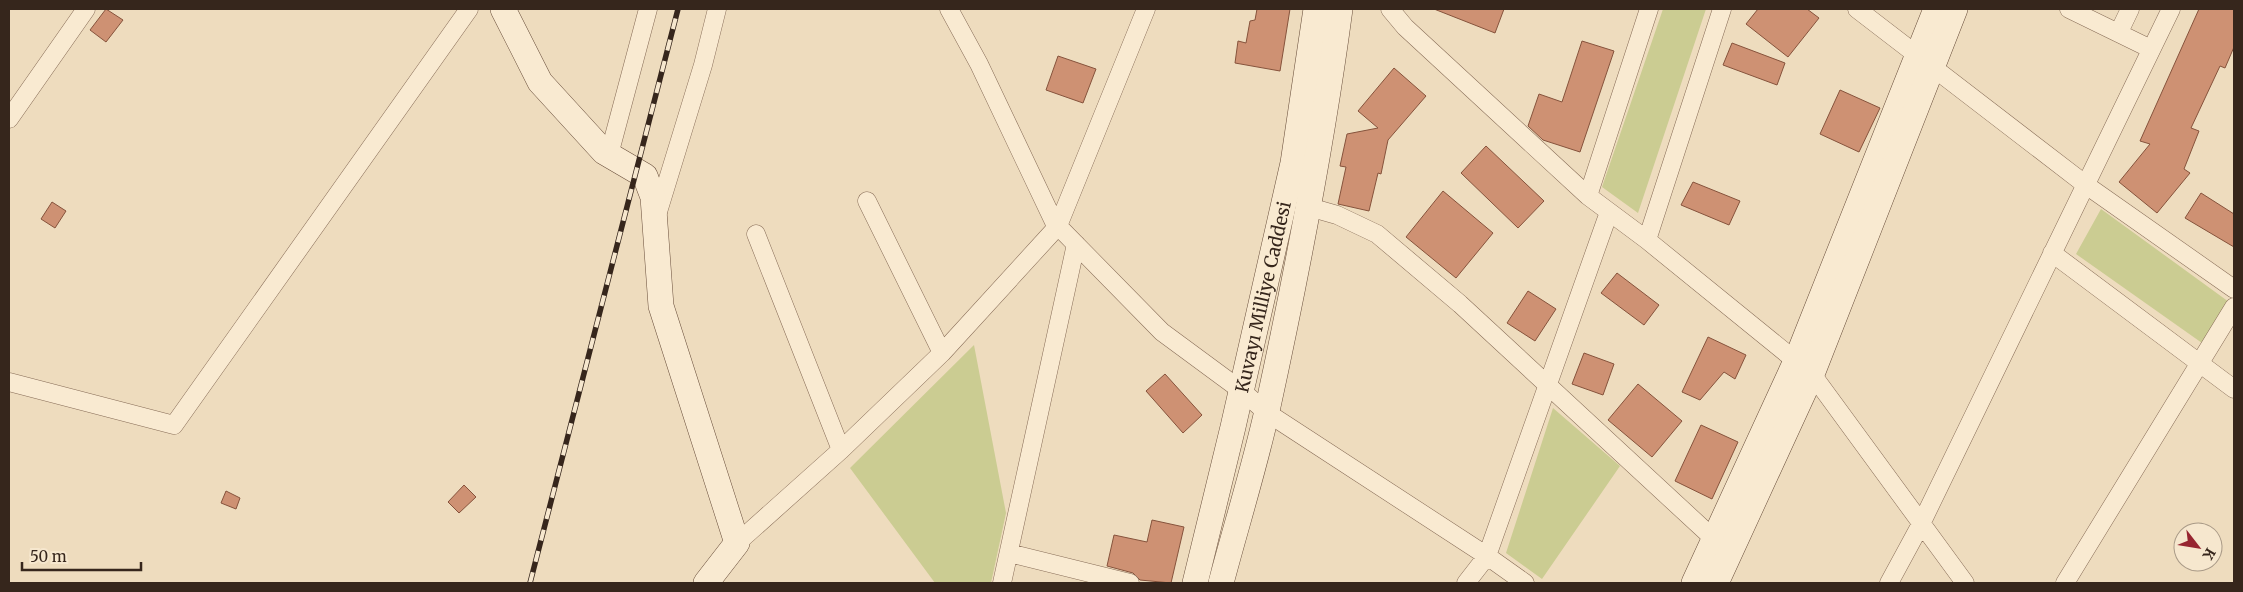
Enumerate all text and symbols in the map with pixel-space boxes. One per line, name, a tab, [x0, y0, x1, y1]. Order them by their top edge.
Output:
street label: Kuvayı Milliye Caddesi	[1230, 199, 1295, 395]
north arrow	[2173, 522, 2223, 572]
scale bar	[22, 540, 141, 572]
text: K	[2198, 545, 2220, 563]
text: 50 m	[30, 547, 67, 566]

